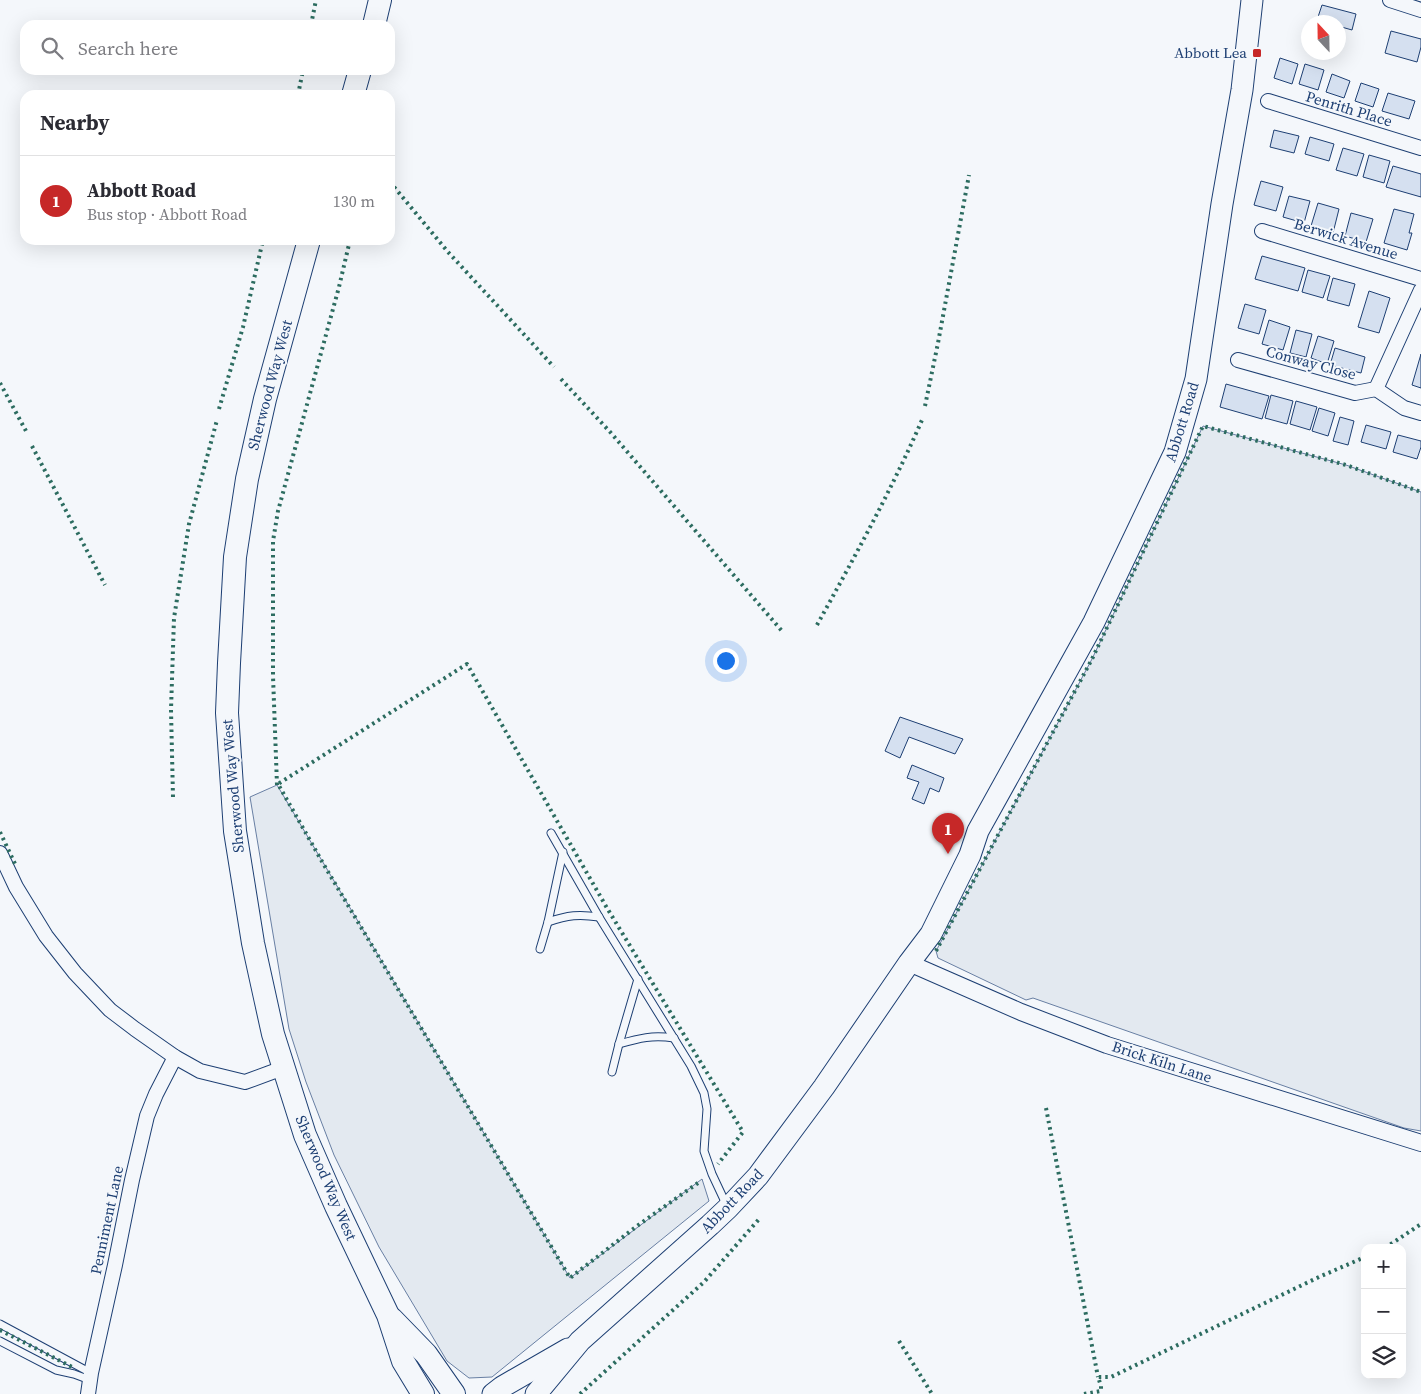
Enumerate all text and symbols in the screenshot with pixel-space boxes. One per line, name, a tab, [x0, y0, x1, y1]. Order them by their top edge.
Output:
north arrow	[1301, 15, 1346, 60]
search box	[20, 20, 395, 75]
icon: search	[38, 34, 66, 62]
text: Search here	[78, 35, 178, 61]
place label: Abbott Lea	[1174, 42, 1247, 63]
marker: Abbott Lea	[1251, 47, 1263, 59]
street label: Penrith Place	[1303, 85, 1395, 132]
text: Nearby	[40, 108, 110, 137]
text: Abbott Road	[87, 177, 196, 203]
text: 1	[52, 190, 60, 212]
text: 130 m	[333, 190, 375, 212]
text: Bus stop · Abbott Road	[87, 203, 247, 225]
street label: Berwick Avenue	[1292, 213, 1401, 264]
street label: Sherwood Way West	[242, 317, 297, 452]
street label: Conway Close	[1264, 340, 1359, 385]
street label: Abbott Road	[1159, 379, 1204, 464]
your location	[713, 648, 739, 674]
street label: Sherwood Way West	[216, 718, 249, 854]
pin: 1	[932, 813, 964, 854]
street label: Brick Kiln Lane	[1110, 1035, 1215, 1088]
street label: Sherwood Way West	[291, 1112, 362, 1244]
street label: Penniment Lane	[85, 1163, 128, 1276]
street label: Abbott Road	[695, 1163, 768, 1238]
map controls	[1361, 1244, 1406, 1379]
button: +	[1361, 1244, 1406, 1289]
button: −	[1361, 1289, 1406, 1334]
button: layers	[1361, 1334, 1406, 1379]

